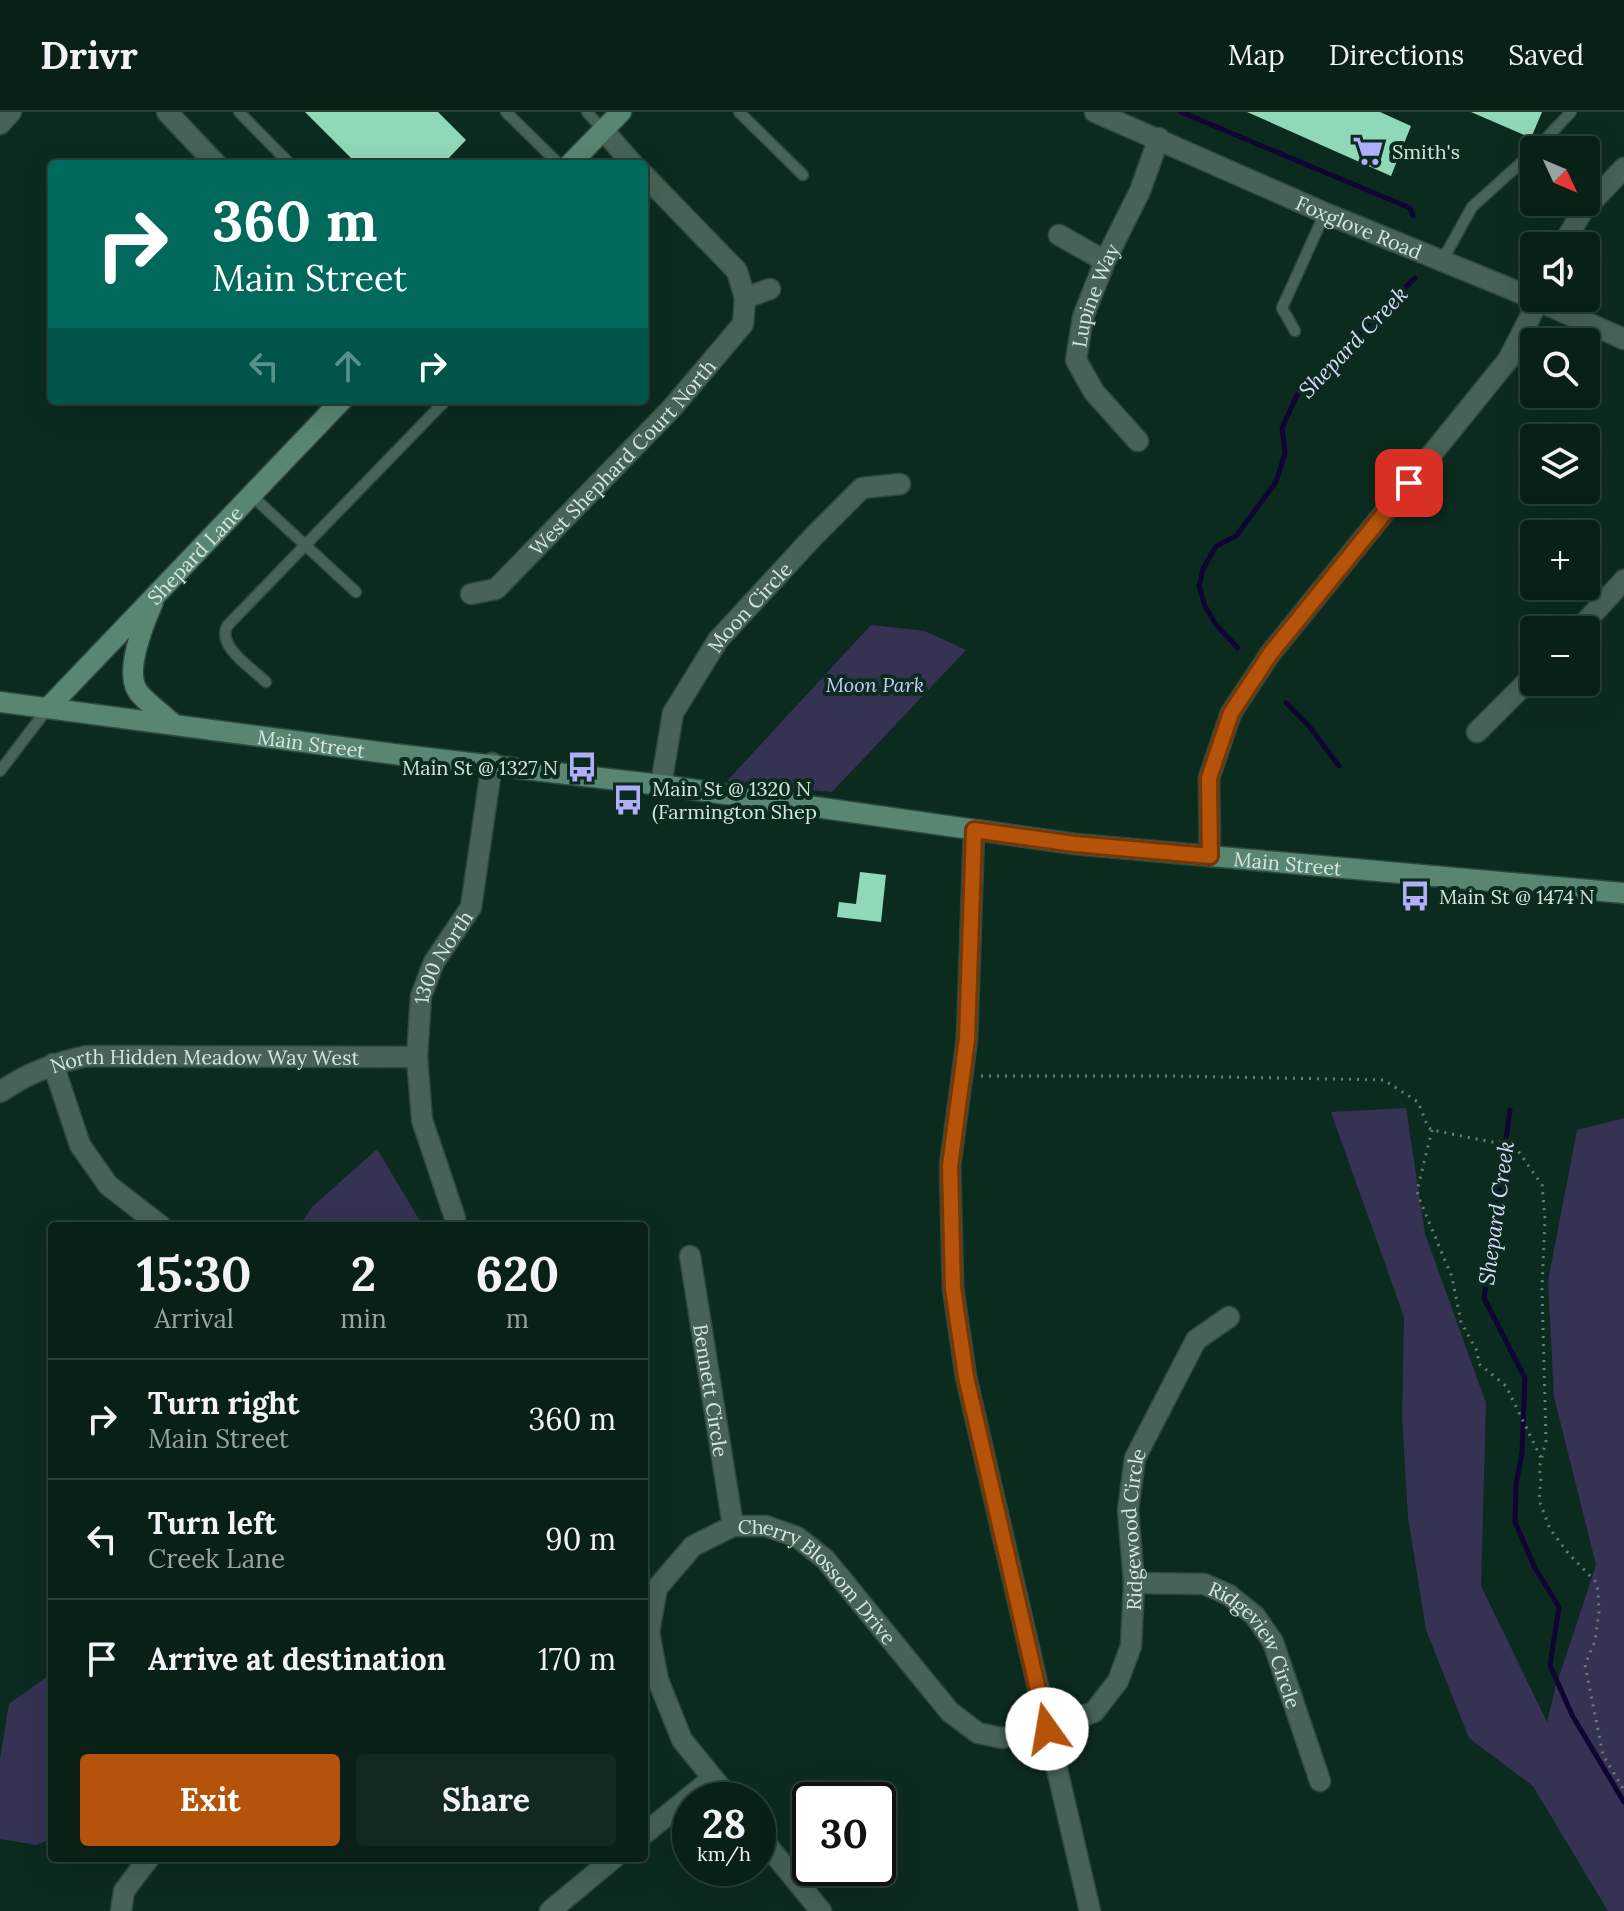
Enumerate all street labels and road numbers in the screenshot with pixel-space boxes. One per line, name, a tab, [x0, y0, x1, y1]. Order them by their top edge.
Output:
street label: Foxglove Road	[1292, 189, 1426, 264]
street label: Lupine Way	[1066, 239, 1125, 349]
street label: West Shephard Court North	[523, 354, 721, 561]
street label: Shepard Lane	[141, 500, 248, 609]
street label: Moon Circle	[701, 556, 797, 657]
street label: Main Street	[256, 724, 367, 763]
street label: Main Street	[1233, 846, 1343, 880]
street label: 1300 North	[408, 905, 478, 1004]
street label: North Hidden Meadow Way West	[47, 1043, 360, 1078]
street label: Bennett Circle	[688, 1322, 734, 1459]
street label: Ridgewood Circle	[1115, 1443, 1151, 1611]
street label: Cherry Blossom Drive	[738, 1513, 902, 1649]
street label: Ridgeview Circle	[1205, 1575, 1307, 1712]

